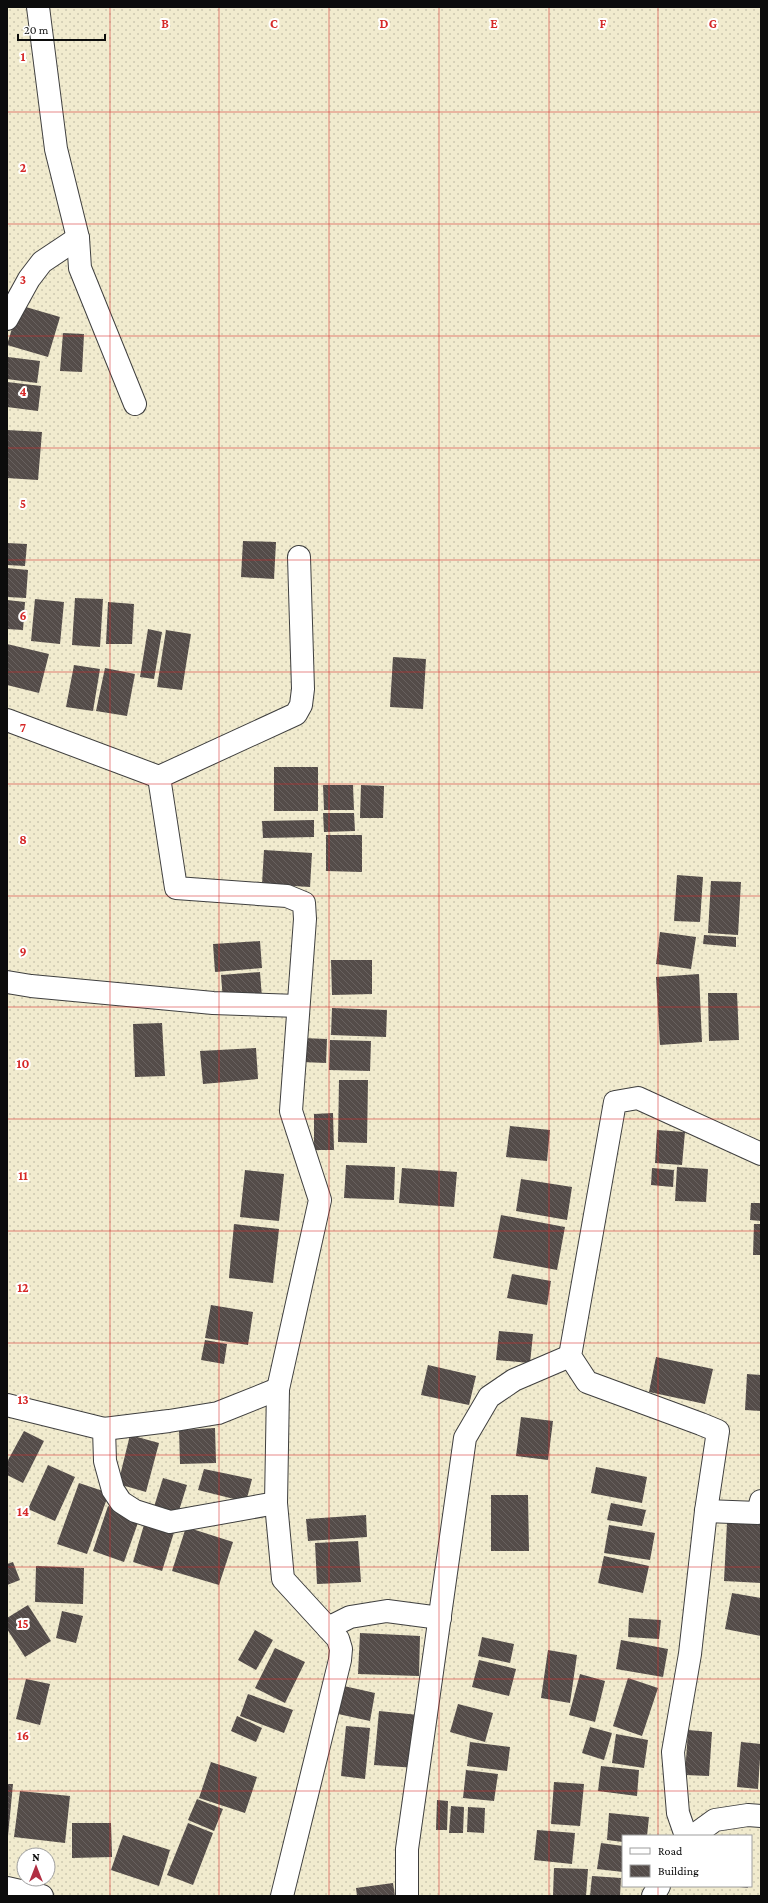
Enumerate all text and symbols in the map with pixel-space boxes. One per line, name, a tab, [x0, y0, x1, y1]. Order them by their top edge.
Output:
scale bar	[18, 16, 105, 42]
text: B	[161, 16, 169, 31]
text: C	[270, 16, 278, 31]
text: D	[380, 16, 389, 31]
text: E	[490, 16, 498, 31]
text: F	[600, 16, 607, 31]
text: G	[709, 16, 717, 31]
text: 20 m	[24, 23, 49, 37]
text: 1	[21, 49, 26, 64]
text: 2	[20, 160, 27, 175]
text: 3	[20, 272, 26, 287]
text: 4	[19, 384, 27, 399]
text: 5	[20, 496, 26, 511]
text: 6	[19, 608, 27, 623]
text: 7	[20, 720, 26, 735]
text: 8	[19, 832, 27, 847]
text: 9	[19, 944, 27, 959]
text: 10	[17, 1056, 29, 1071]
text: 11	[18, 1168, 28, 1183]
text: 12	[17, 1280, 29, 1295]
text: 13	[17, 1392, 29, 1407]
text: 14	[17, 1504, 29, 1519]
text: 15	[17, 1616, 29, 1631]
text: 16	[17, 1728, 29, 1743]
legend	[622, 1835, 752, 1887]
text: Road	[658, 1844, 683, 1858]
north arrow	[16, 1847, 56, 1887]
text: N	[32, 1851, 40, 1863]
text: Building	[658, 1864, 699, 1878]

